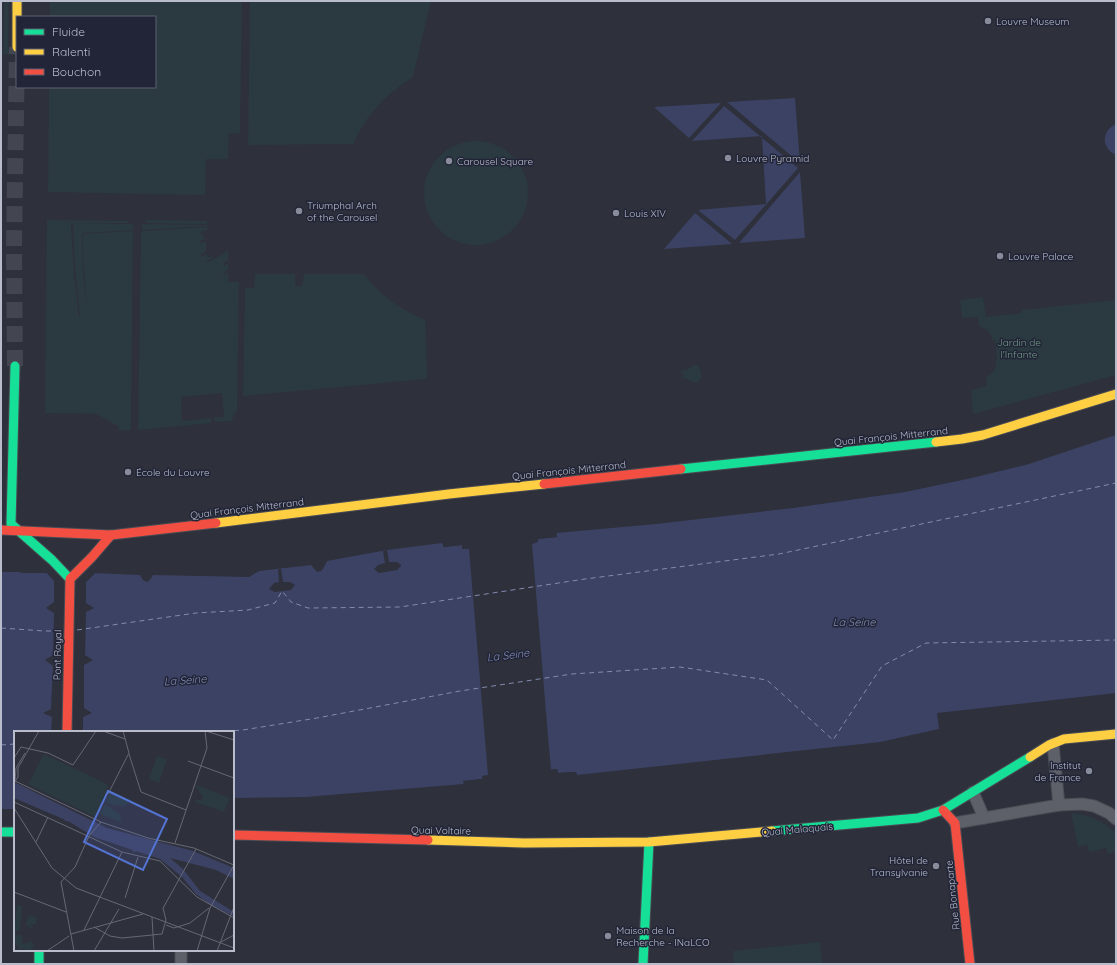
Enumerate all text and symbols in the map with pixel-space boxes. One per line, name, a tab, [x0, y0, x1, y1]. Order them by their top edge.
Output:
place label: Louvre Museum	[996, 15, 1069, 28]
legend	[16, 16, 156, 88]
marker: Louvre Museum	[983, 16, 993, 26]
text: Fluide	[52, 24, 85, 39]
text: Ralenti	[52, 44, 90, 59]
text: Bouchon	[52, 64, 101, 79]
place label: Louvre Pyramid	[736, 152, 809, 165]
marker: Louvre Pyramid	[723, 153, 733, 163]
place label: Carousel Square	[457, 155, 533, 168]
marker: Carousel Square	[444, 156, 454, 166]
place label: Triumphal Arch of the Carousel	[307, 199, 377, 224]
marker: Triumphal Arch of the Carousel	[294, 206, 304, 216]
place label: Louis XIV	[624, 207, 666, 220]
marker: Louis XIV	[611, 208, 621, 218]
place label: Louvre Palace	[1008, 250, 1074, 263]
marker: Louvre Palace	[995, 251, 1005, 261]
park label: Jardin de l'Infante	[997, 336, 1041, 361]
street label: Quai François Mitterrand	[833, 424, 949, 449]
street label: Quai François Mitterrand	[511, 458, 627, 483]
place label: École du Louvre	[136, 466, 210, 479]
marker: École du Louvre	[123, 467, 133, 477]
street label: Quai François Mitterrand	[189, 495, 305, 522]
water label: La Seine	[833, 615, 876, 629]
street label: Pont Royal	[51, 630, 64, 680]
water label: La Seine	[486, 645, 531, 665]
water label: La Seine	[163, 671, 208, 688]
inset map	[14, 731, 234, 951]
place label: Institut de France	[1035, 759, 1082, 784]
marker: Institut de France	[1084, 766, 1094, 776]
street label: Quai Malaquais	[761, 820, 834, 839]
street label: Quai Voltaire	[411, 823, 471, 838]
place label: Hôtel de Transylvanie	[870, 854, 928, 879]
street label: Rue Bonaparte	[942, 859, 963, 930]
marker: Hôtel de Transylvanie	[931, 861, 941, 871]
place label: Maison de la Recherche - INaLCO	[616, 924, 710, 949]
marker: Maison de la Recherche - INaLCO	[603, 931, 613, 941]

